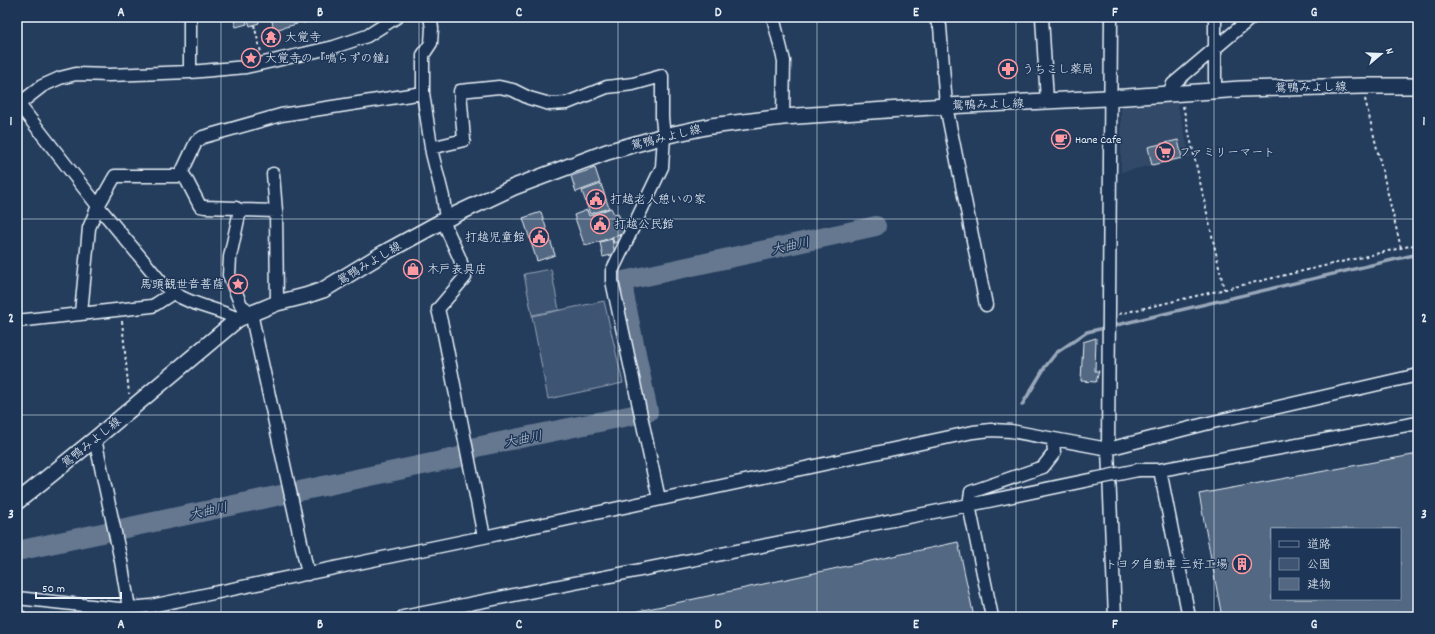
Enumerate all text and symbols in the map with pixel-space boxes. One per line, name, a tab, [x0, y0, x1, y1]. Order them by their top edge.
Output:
text: A	[117, 4, 125, 23]
text: B	[317, 4, 323, 23]
text: C	[516, 4, 523, 23]
text: D	[715, 4, 722, 23]
text: E	[913, 4, 920, 23]
text: F	[1112, 4, 1118, 23]
text: G	[1311, 4, 1318, 23]
temple icon: 大覚寺	[260, 26, 282, 48]
place label: 大覚寺	[285, 30, 321, 47]
north arrow	[1361, 34, 1401, 74]
text: N	[1380, 46, 1397, 57]
place icon: 大覚寺の『鳴らずの鐘』	[240, 47, 262, 69]
place label: 大覚寺の『鳴らずの鐘』	[265, 51, 397, 68]
pharmacy icon: うちこし薬局	[997, 58, 1019, 80]
place label: うちこし薬局	[1022, 62, 1094, 79]
street label: 鴛鴨みよし線	[1275, 79, 1347, 98]
street label: 鴛鴨みよし線	[952, 96, 1024, 115]
text: 1	[10, 113, 13, 132]
text: 1	[1423, 113, 1426, 132]
street label: 鴛鴨みよし線	[629, 121, 703, 155]
cafe icon: Hane Cafe	[1050, 128, 1072, 150]
place label: Hane Cafe	[1075, 132, 1121, 149]
supermarket icon: ファミリーマート	[1154, 141, 1176, 163]
place label: ファミリーマート	[1179, 145, 1275, 162]
public building icon: 打越老人憩いの家	[585, 188, 607, 210]
place label: 打越老人憩いの家	[610, 192, 706, 209]
public building icon: 打越公民館	[589, 213, 611, 235]
place label: 打越公民館	[614, 217, 674, 234]
public building icon: 打越児童館	[528, 226, 550, 248]
place label: 打越児童館	[465, 230, 525, 247]
water label: 大曲川	[769, 234, 812, 261]
street label: 鴛鴨みよし線	[335, 238, 405, 290]
shop icon: 木戸表具店	[402, 258, 424, 280]
place label: 木戸表具店	[427, 262, 487, 279]
place icon: 馬頭観世音菩薩	[227, 273, 249, 295]
place label: 馬頭観世音菩薩	[140, 277, 224, 294]
text: 2	[8, 310, 14, 329]
text: 2	[1421, 310, 1427, 329]
street label: 鴛鴨みよし線	[59, 414, 125, 472]
water label: 大曲川	[503, 427, 544, 454]
water label: 大曲川	[187, 499, 230, 526]
text: 3	[8, 506, 14, 525]
text: 3	[1421, 506, 1427, 525]
legend	[1271, 528, 1401, 600]
text: 道路	[1307, 537, 1331, 554]
building icon: トヨタ自動車 三好工場	[1231, 553, 1253, 575]
place label: トヨタ自動車 三好工場	[1105, 557, 1228, 574]
text: 公園	[1307, 557, 1331, 574]
scale bar	[36, 574, 121, 600]
text: 建物	[1307, 577, 1331, 594]
text: 50 m	[42, 581, 65, 598]
text: A	[117, 616, 125, 634]
text: B	[317, 616, 323, 634]
text: C	[516, 616, 523, 634]
text: D	[715, 616, 722, 634]
text: E	[913, 616, 920, 634]
text: F	[1112, 616, 1118, 634]
text: G	[1311, 616, 1318, 634]

